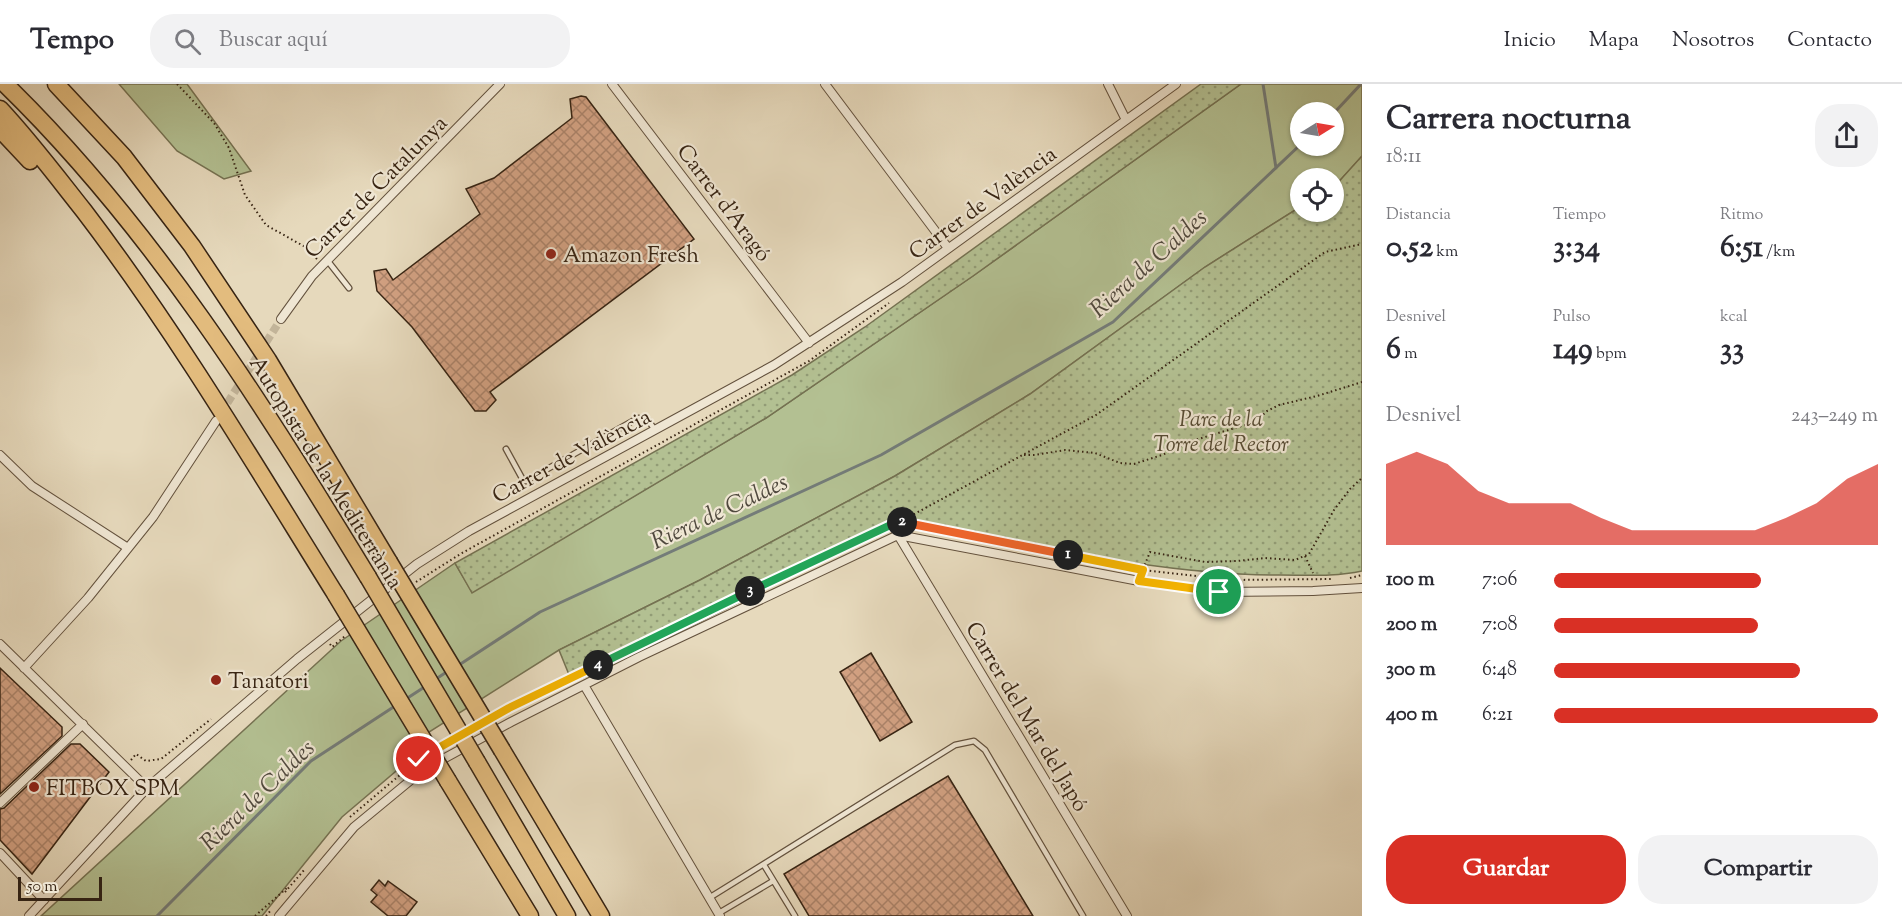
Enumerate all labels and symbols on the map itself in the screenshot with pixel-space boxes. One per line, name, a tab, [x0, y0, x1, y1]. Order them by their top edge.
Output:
north arrow	[1290, 102, 1344, 156]
street label: Carrer de Catalunya	[298, 109, 456, 267]
street label: Carrer d'Aragó	[668, 138, 778, 270]
street label: Carrer de València	[903, 140, 1064, 269]
water label: Riera de Caldes	[1083, 202, 1216, 327]
place label: Amazon Fresh	[563, 241, 699, 273]
marker: Amazon Fresh	[544, 247, 558, 261]
street label: Autopista de la Mediterrània	[240, 351, 409, 596]
street label: Carrer de València	[487, 402, 658, 513]
park label: Parc de la Torre del Rector	[1153, 405, 1289, 462]
water label: Riera de Caldes	[646, 466, 794, 559]
pin: 2	[887, 507, 917, 537]
pin: 1	[1053, 540, 1083, 570]
pin	[1193, 566, 1244, 617]
pin: 3	[735, 576, 765, 606]
street label: Carrer del Mar del Japó	[956, 616, 1095, 819]
pin: 4	[583, 650, 613, 680]
place label: Tanatori	[228, 667, 309, 699]
marker: Tanatori	[209, 673, 223, 687]
water label: Riera de Caldes	[193, 733, 323, 860]
pin	[393, 733, 444, 784]
place label: FITBOX SPM	[46, 774, 179, 806]
marker: FITBOX SPM	[27, 780, 41, 794]
scale bar	[18, 874, 102, 902]

